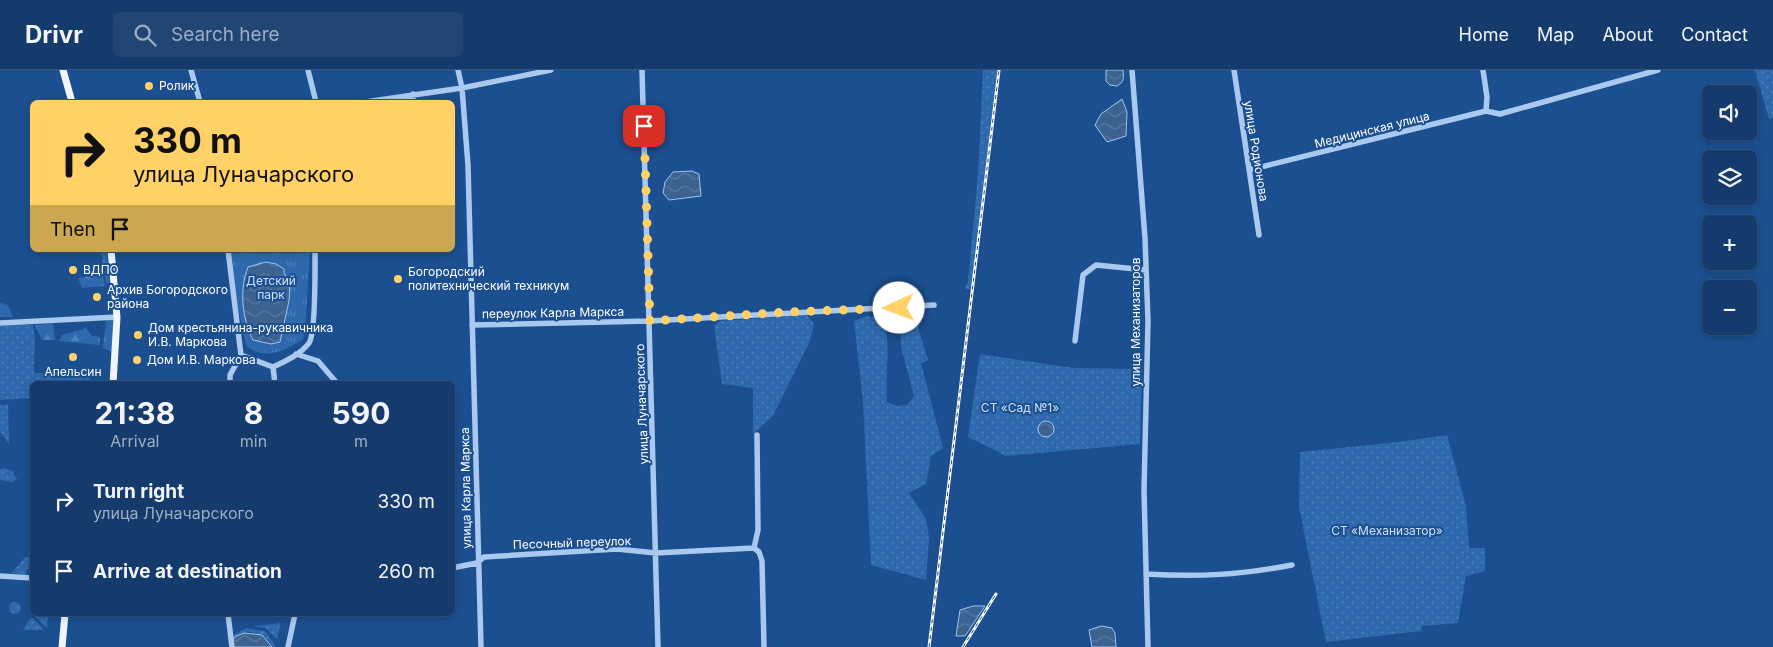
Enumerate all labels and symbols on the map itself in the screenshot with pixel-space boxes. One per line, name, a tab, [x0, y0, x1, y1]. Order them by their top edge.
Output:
place label: Ролик	[159, 78, 195, 93]
marker: Ролик	[143, 80, 155, 92]
street label: улица Родионова	[1241, 99, 1272, 202]
pin	[623, 105, 665, 147]
street label: Медицинская улица	[1313, 108, 1431, 151]
street label: улица Механизаторов	[1128, 257, 1143, 387]
place label: ВДПО	[83, 262, 119, 277]
marker: ВДПО	[67, 264, 79, 276]
place label: Богородский политехнический техникум	[408, 264, 569, 293]
park label: Детский парк	[246, 273, 296, 302]
marker: Богородский политехнический техникум	[392, 273, 404, 285]
position arrow	[872, 281, 924, 333]
place label: Архив Богородского района	[107, 282, 228, 311]
marker: Архив Богородского района	[91, 291, 103, 303]
street label: переулок Карла Маркса	[482, 304, 624, 321]
place label: Дом крестьянина-рукавичника И.В. Маркова	[148, 320, 333, 349]
marker: Дом крестьянина-рукавичника И.В. Маркова	[132, 329, 144, 341]
street label: улица Луначарского	[632, 343, 651, 465]
marker: Апельсин	[67, 351, 79, 363]
place label: Дом И.В. Маркова	[147, 352, 256, 367]
marker: Дом И.В. Маркова	[131, 354, 143, 366]
place label: Апельсин	[45, 364, 101, 379]
park label: СТ «Сад №1»	[981, 400, 1059, 415]
street label: улица Карла Маркса	[457, 427, 474, 549]
park label: СТ «Механизатор»	[1331, 523, 1443, 538]
street label: Песочный переулок	[513, 533, 632, 552]

